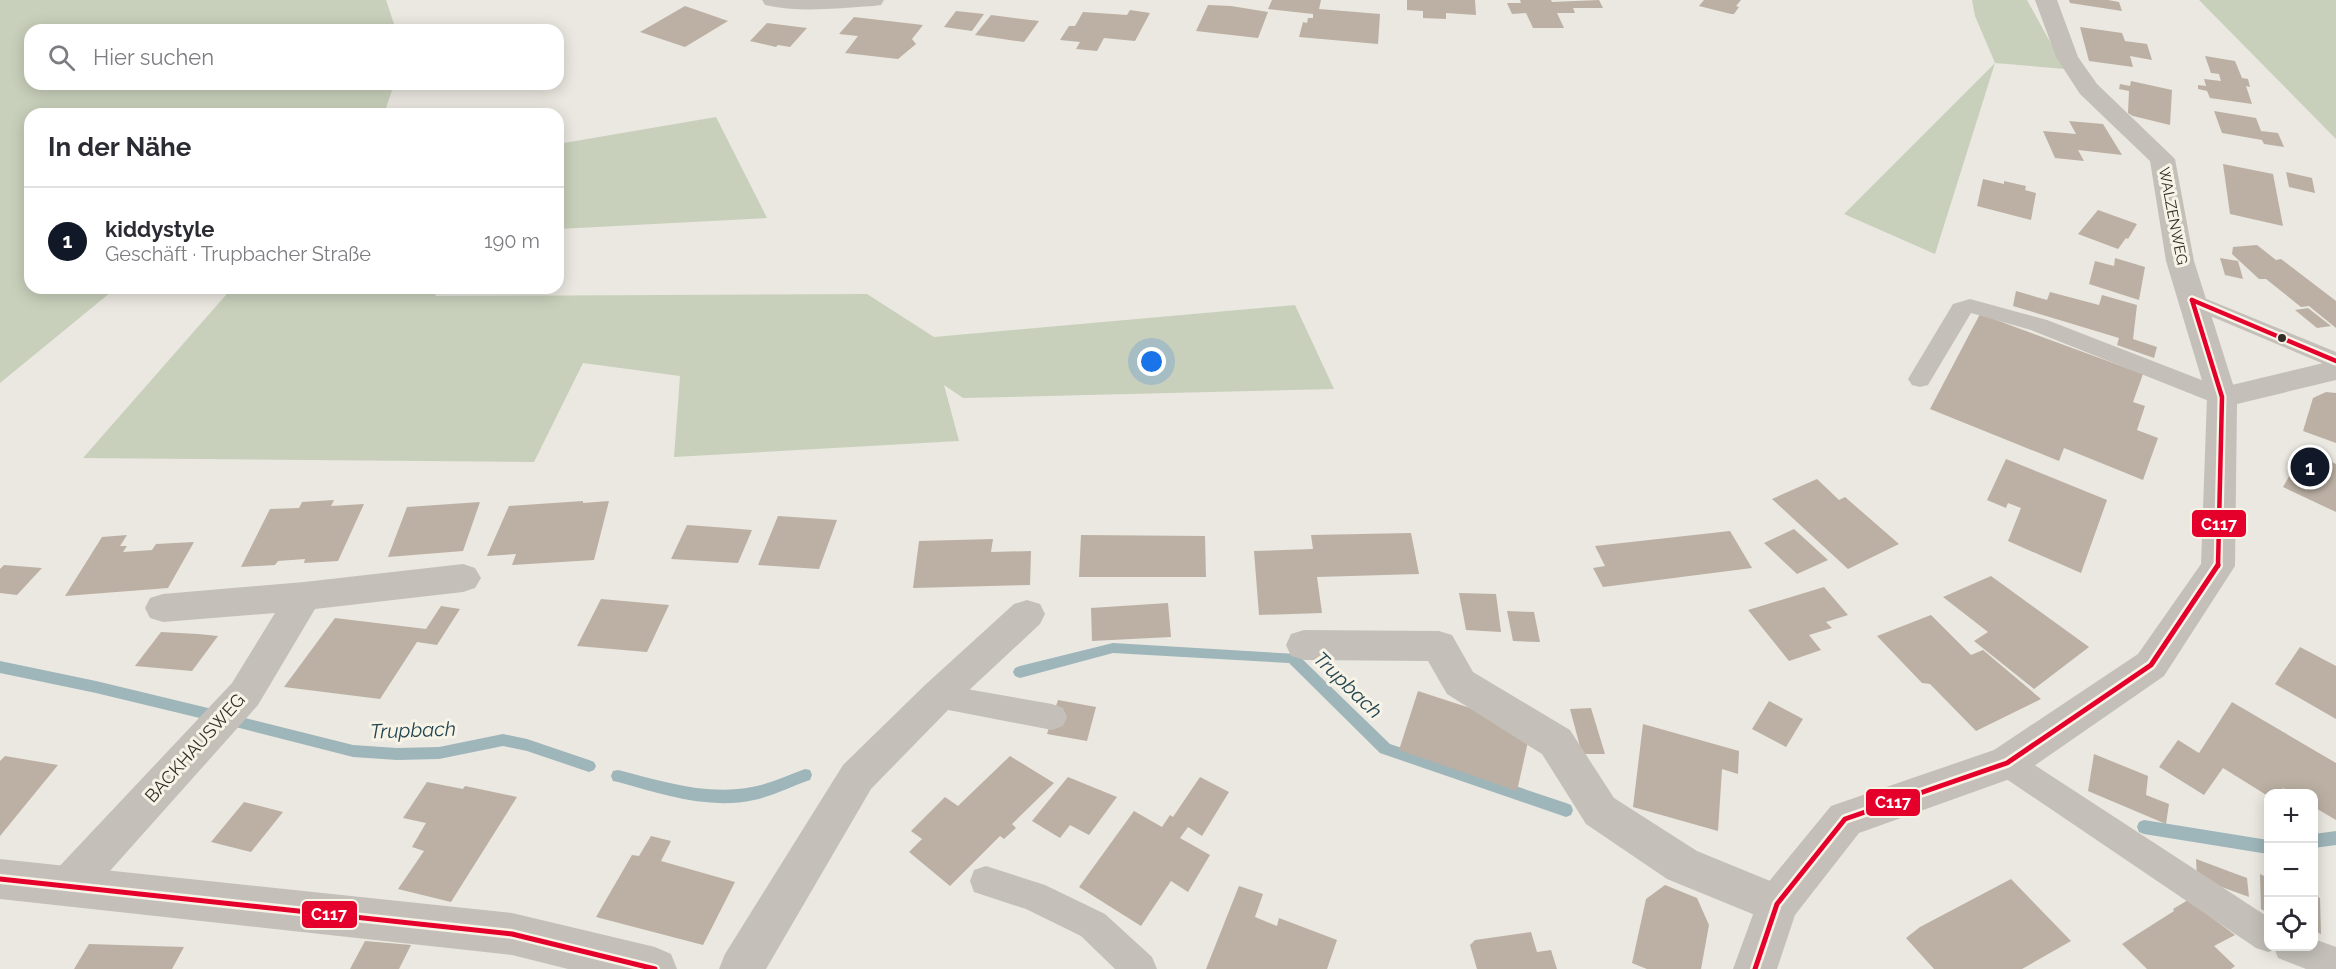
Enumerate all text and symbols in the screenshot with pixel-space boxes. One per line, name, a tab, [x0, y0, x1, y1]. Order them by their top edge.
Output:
search box	[24, 24, 564, 90]
icon: search	[45, 41, 78, 74]
text: Hier suchen	[93, 44, 214, 70]
text: In der Nähe	[48, 132, 191, 162]
street label: WALZENWEG	[2155, 166, 2191, 266]
text: kiddystyle	[105, 216, 215, 242]
text: 1	[63, 229, 72, 253]
text: 190 m	[484, 229, 540, 253]
text: Geschäft · Trupbacher Straße	[105, 242, 371, 266]
unlabelled marker	[2276, 332, 2288, 344]
your location	[1137, 347, 1166, 376]
pin: 1	[2290, 444, 2330, 490]
line badge: C117	[2191, 509, 2247, 538]
text: C117	[2201, 515, 2237, 534]
water label: Trupbach	[1309, 647, 1387, 723]
street label: BACKHAUSWEG	[140, 689, 249, 806]
water label: Trupbach	[370, 717, 456, 743]
line badge: C117	[1865, 788, 1921, 817]
map controls	[2264, 789, 2318, 951]
button: +	[2264, 789, 2318, 843]
text: C117	[1875, 793, 1911, 812]
button: −	[2264, 843, 2318, 897]
button: locate	[2264, 897, 2318, 951]
line badge: C117	[301, 900, 358, 929]
text: C117	[311, 905, 347, 924]

